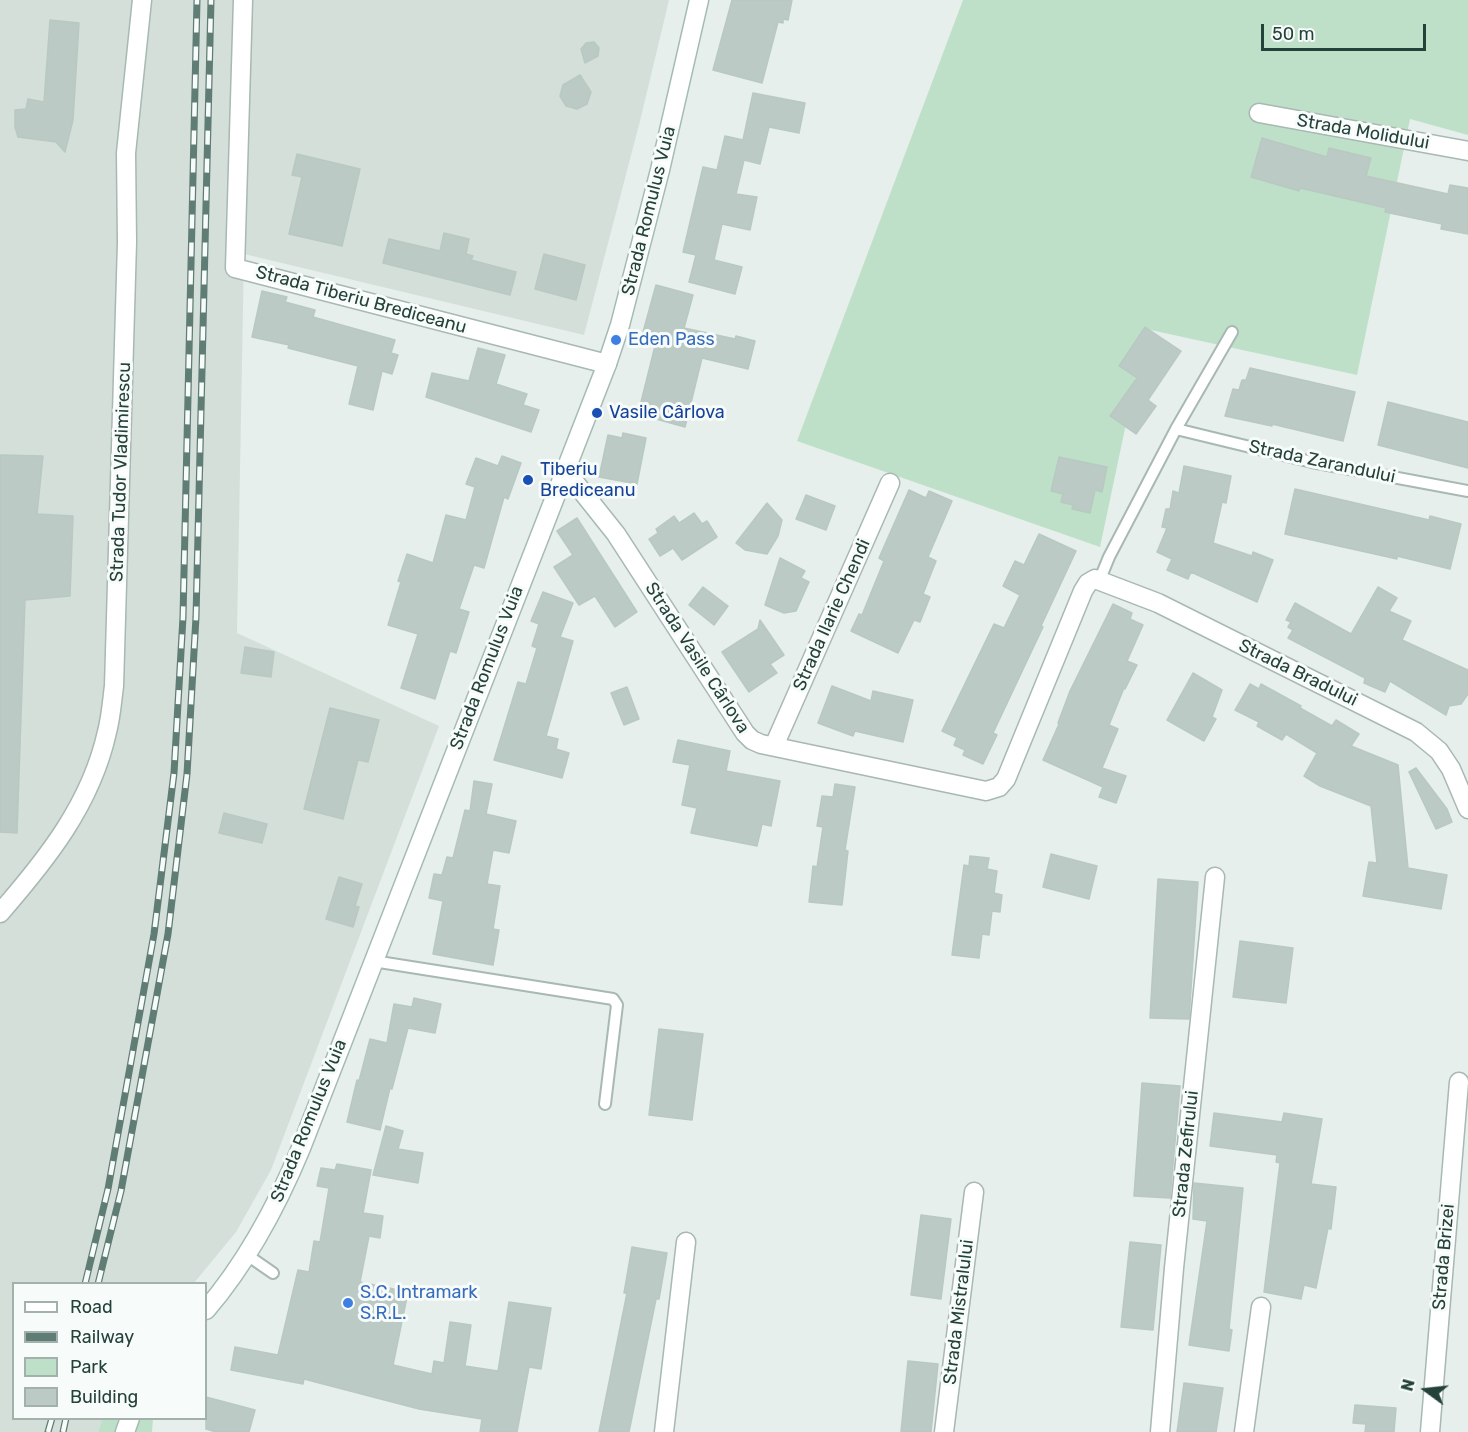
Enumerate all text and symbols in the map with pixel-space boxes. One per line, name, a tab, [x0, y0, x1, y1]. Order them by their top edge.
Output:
scale bar	[1264, 12, 1429, 50]
text: 50 m	[1272, 23, 1315, 45]
street label: Strada Molidului	[1295, 110, 1431, 154]
street label: Strada Romulus Vuia	[617, 124, 681, 298]
street label: Strada Tiberiu Brediceanu	[253, 261, 469, 339]
place label: Eden Pass	[628, 329, 715, 351]
marker: Eden Pass	[609, 333, 623, 347]
street label: Strada Tudor Vladimirescu	[106, 362, 136, 582]
place label: Vasile Cârlova	[609, 402, 725, 424]
marker: Vasile Cârlova	[590, 406, 604, 420]
street label: Strada Zarandului	[1247, 436, 1397, 488]
place label: Tiberiu Brediceanu	[540, 459, 636, 502]
marker: Tiberiu Brediceanu	[521, 473, 535, 487]
street label: Strada Ilarie Chendi	[789, 536, 875, 694]
street label: Strada Vasile Cârlova	[640, 578, 754, 738]
street label: Strada Romulus Vuia	[446, 583, 528, 753]
street label: Strada Bradului	[1235, 635, 1361, 711]
street label: Strada Romulus Vuia	[266, 1036, 352, 1206]
street label: Strada Zefirului	[1169, 1089, 1203, 1219]
street label: Strada Brizei	[1429, 1203, 1459, 1311]
street label: Strada Mistralului	[939, 1238, 979, 1386]
legend	[12, 1282, 207, 1420]
place label: S.C. Intramark S.R.L.	[360, 1282, 478, 1324]
text: Road	[70, 1296, 113, 1318]
marker: S.C. Intramark S.R.L.	[341, 1296, 355, 1310]
text: Railway	[70, 1326, 134, 1348]
text: Park	[70, 1356, 107, 1378]
north arrow	[1396, 1360, 1456, 1420]
text: N	[1397, 1377, 1419, 1393]
text: Building	[70, 1386, 138, 1408]

